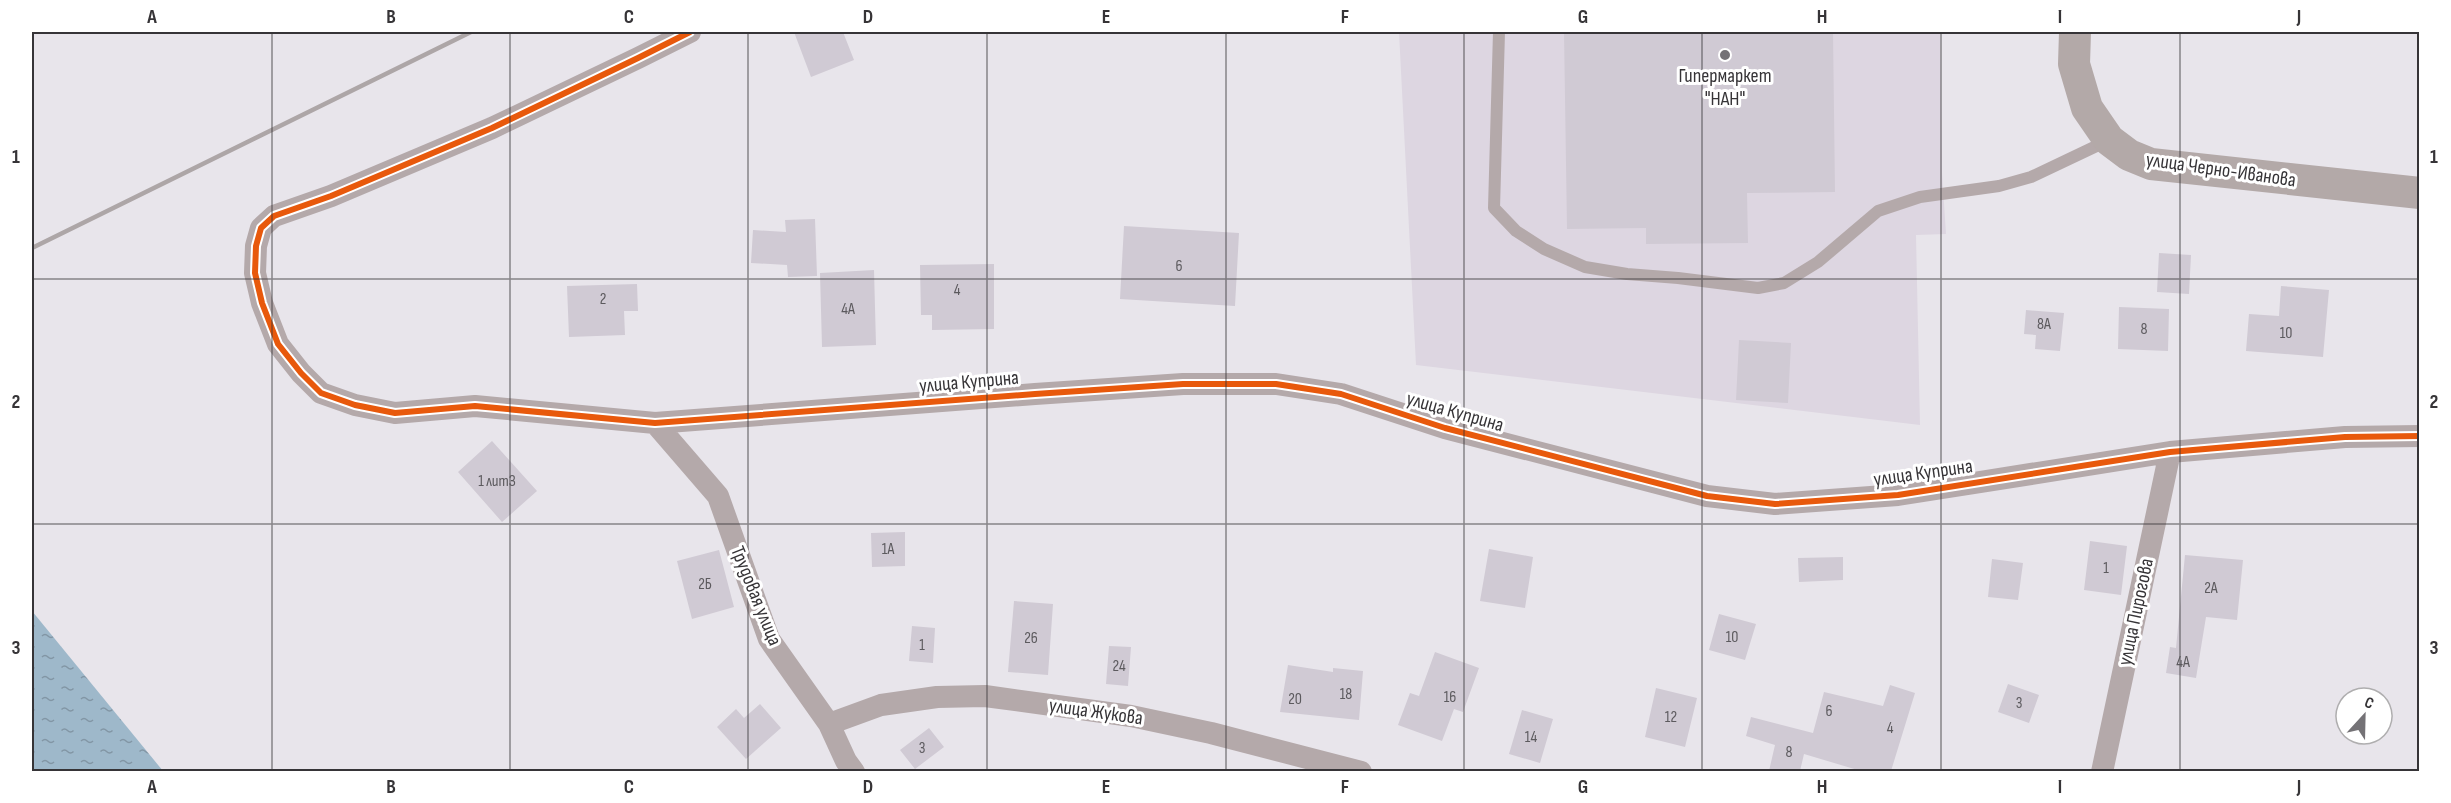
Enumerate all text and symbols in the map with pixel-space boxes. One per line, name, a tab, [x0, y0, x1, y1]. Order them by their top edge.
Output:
text: A	[146, 5, 157, 29]
text: B	[386, 5, 396, 29]
text: C	[624, 5, 634, 29]
text: D	[863, 5, 873, 29]
text: E	[1102, 5, 1110, 29]
text: F	[1341, 5, 1349, 29]
text: G	[1578, 5, 1588, 29]
text: H	[1817, 5, 1827, 29]
text: I	[2058, 5, 2062, 29]
text: J	[2296, 5, 2301, 29]
marker: Гипермаркет "НАН"	[1718, 48, 1732, 62]
place label: Гипермаркет "НАН"	[1678, 64, 1772, 111]
text: 1	[12, 145, 20, 169]
text: 1	[2430, 145, 2438, 169]
street label: улица Черно-Иванова	[2145, 148, 2297, 192]
house number: 6	[1175, 257, 1183, 276]
house number: 4	[954, 281, 961, 300]
house number: 2	[600, 290, 606, 309]
house number: 4А	[841, 300, 855, 319]
house number: 8А	[2037, 315, 2051, 334]
house number: 8	[2140, 320, 2148, 339]
house number: 10	[2280, 324, 2292, 343]
street label: улица Куприна	[918, 366, 1020, 398]
street label: улица Куприна	[1404, 387, 1506, 437]
text: 2	[12, 390, 20, 414]
text: 2	[2430, 390, 2438, 414]
street label: улица Куприна	[1872, 454, 1974, 492]
house number: 1 литЗ	[478, 472, 516, 491]
house number: 1А	[882, 540, 894, 559]
street label: Трудовая улица	[725, 543, 787, 649]
street label: улица Пирогова	[2113, 556, 2159, 668]
house number: 1	[2103, 559, 2109, 578]
house number: 2Б	[698, 575, 712, 594]
house number: 2А	[2204, 579, 2218, 598]
house number: 10	[1726, 628, 1738, 647]
house number: 26	[1024, 629, 1038, 648]
text: 3	[12, 636, 21, 660]
house number: 1	[919, 636, 925, 655]
text: 3	[2430, 636, 2439, 660]
house number: 4А	[2176, 653, 2190, 672]
house number: 24	[1112, 657, 1126, 676]
house number: 18	[1340, 685, 1352, 704]
north arrow	[2334, 686, 2394, 746]
house number: 16	[1444, 688, 1456, 707]
house number: 20	[1288, 690, 1302, 709]
text: С	[2362, 693, 2376, 714]
street label: улица Жукова	[1048, 694, 1144, 730]
house number: 3	[2016, 694, 2022, 713]
house number: 6	[1825, 702, 1833, 721]
house number: 12	[1665, 708, 1677, 727]
house number: 4	[1887, 719, 1894, 738]
house number: 14	[1525, 728, 1537, 747]
house number: 3	[919, 739, 925, 758]
house number: 8	[1785, 743, 1793, 762]
text: A	[146, 775, 157, 799]
text: B	[386, 775, 396, 799]
text: C	[624, 775, 634, 799]
text: D	[863, 775, 873, 799]
text: E	[1102, 775, 1110, 799]
text: F	[1341, 775, 1349, 799]
text: G	[1578, 775, 1588, 799]
text: H	[1817, 775, 1827, 799]
text: I	[2058, 775, 2062, 799]
text: J	[2296, 775, 2301, 799]

